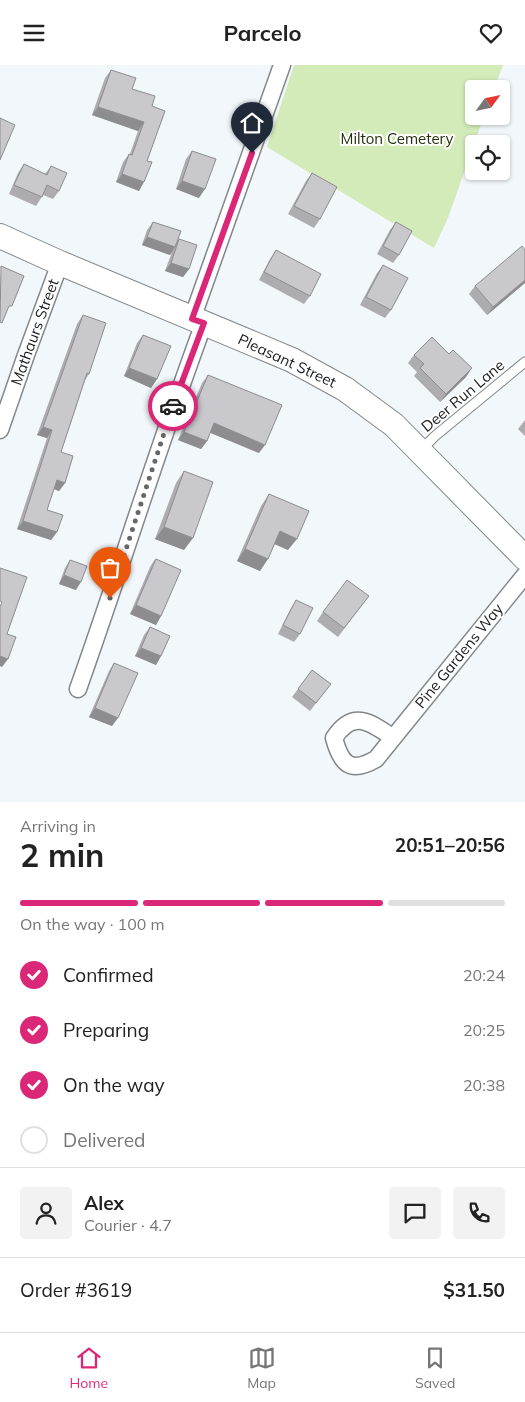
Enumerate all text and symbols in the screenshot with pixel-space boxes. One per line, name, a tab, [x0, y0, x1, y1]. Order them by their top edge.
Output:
icon: menu	[20, 19, 48, 47]
text: Parcelo	[224, 19, 301, 47]
icon: heart	[477, 19, 505, 47]
north arrow	[465, 80, 510, 125]
map controls	[465, 80, 510, 180]
pin	[231, 102, 273, 153]
icon: home	[238, 109, 266, 137]
park label: Milton Cemetery	[341, 129, 453, 148]
button: locate	[465, 135, 510, 180]
street label: Mathaurs Street	[6, 276, 63, 388]
street label: Pleasant Street	[235, 329, 339, 392]
street label: Deer Run Lane	[417, 355, 508, 436]
courier	[148, 381, 198, 431]
icon: car	[159, 392, 187, 420]
pin	[89, 547, 131, 598]
icon: bag	[96, 554, 124, 582]
street label: Pine Gardens Way	[410, 599, 507, 712]
text: Arriving in	[20, 816, 96, 836]
text: 20:51–20:56	[395, 833, 505, 857]
text: 2 min	[20, 835, 104, 875]
text: On the way · 100 m	[20, 914, 165, 934]
icon: check	[20, 961, 48, 989]
text: Confirmed	[63, 963, 154, 987]
text: 20:24	[463, 965, 505, 985]
icon: check	[20, 1016, 48, 1044]
text: Preparing	[63, 1018, 149, 1042]
text: 20:25	[463, 1020, 505, 1040]
icon: check	[20, 1071, 48, 1099]
text: On the way	[63, 1073, 165, 1097]
text: 20:38	[463, 1075, 505, 1095]
text: Delivered	[63, 1128, 145, 1152]
button: person	[20, 1187, 72, 1239]
button: chat	[389, 1187, 441, 1239]
button: phone	[453, 1187, 505, 1239]
text: Alex	[84, 1191, 124, 1215]
text: Courier · 4.7	[84, 1215, 172, 1235]
text: Order #3619	[20, 1278, 132, 1302]
text: $31.50	[443, 1278, 505, 1302]
tab: Home	[70, 1344, 108, 1392]
tab: Map	[247, 1344, 276, 1392]
tab: Saved	[415, 1344, 455, 1392]

